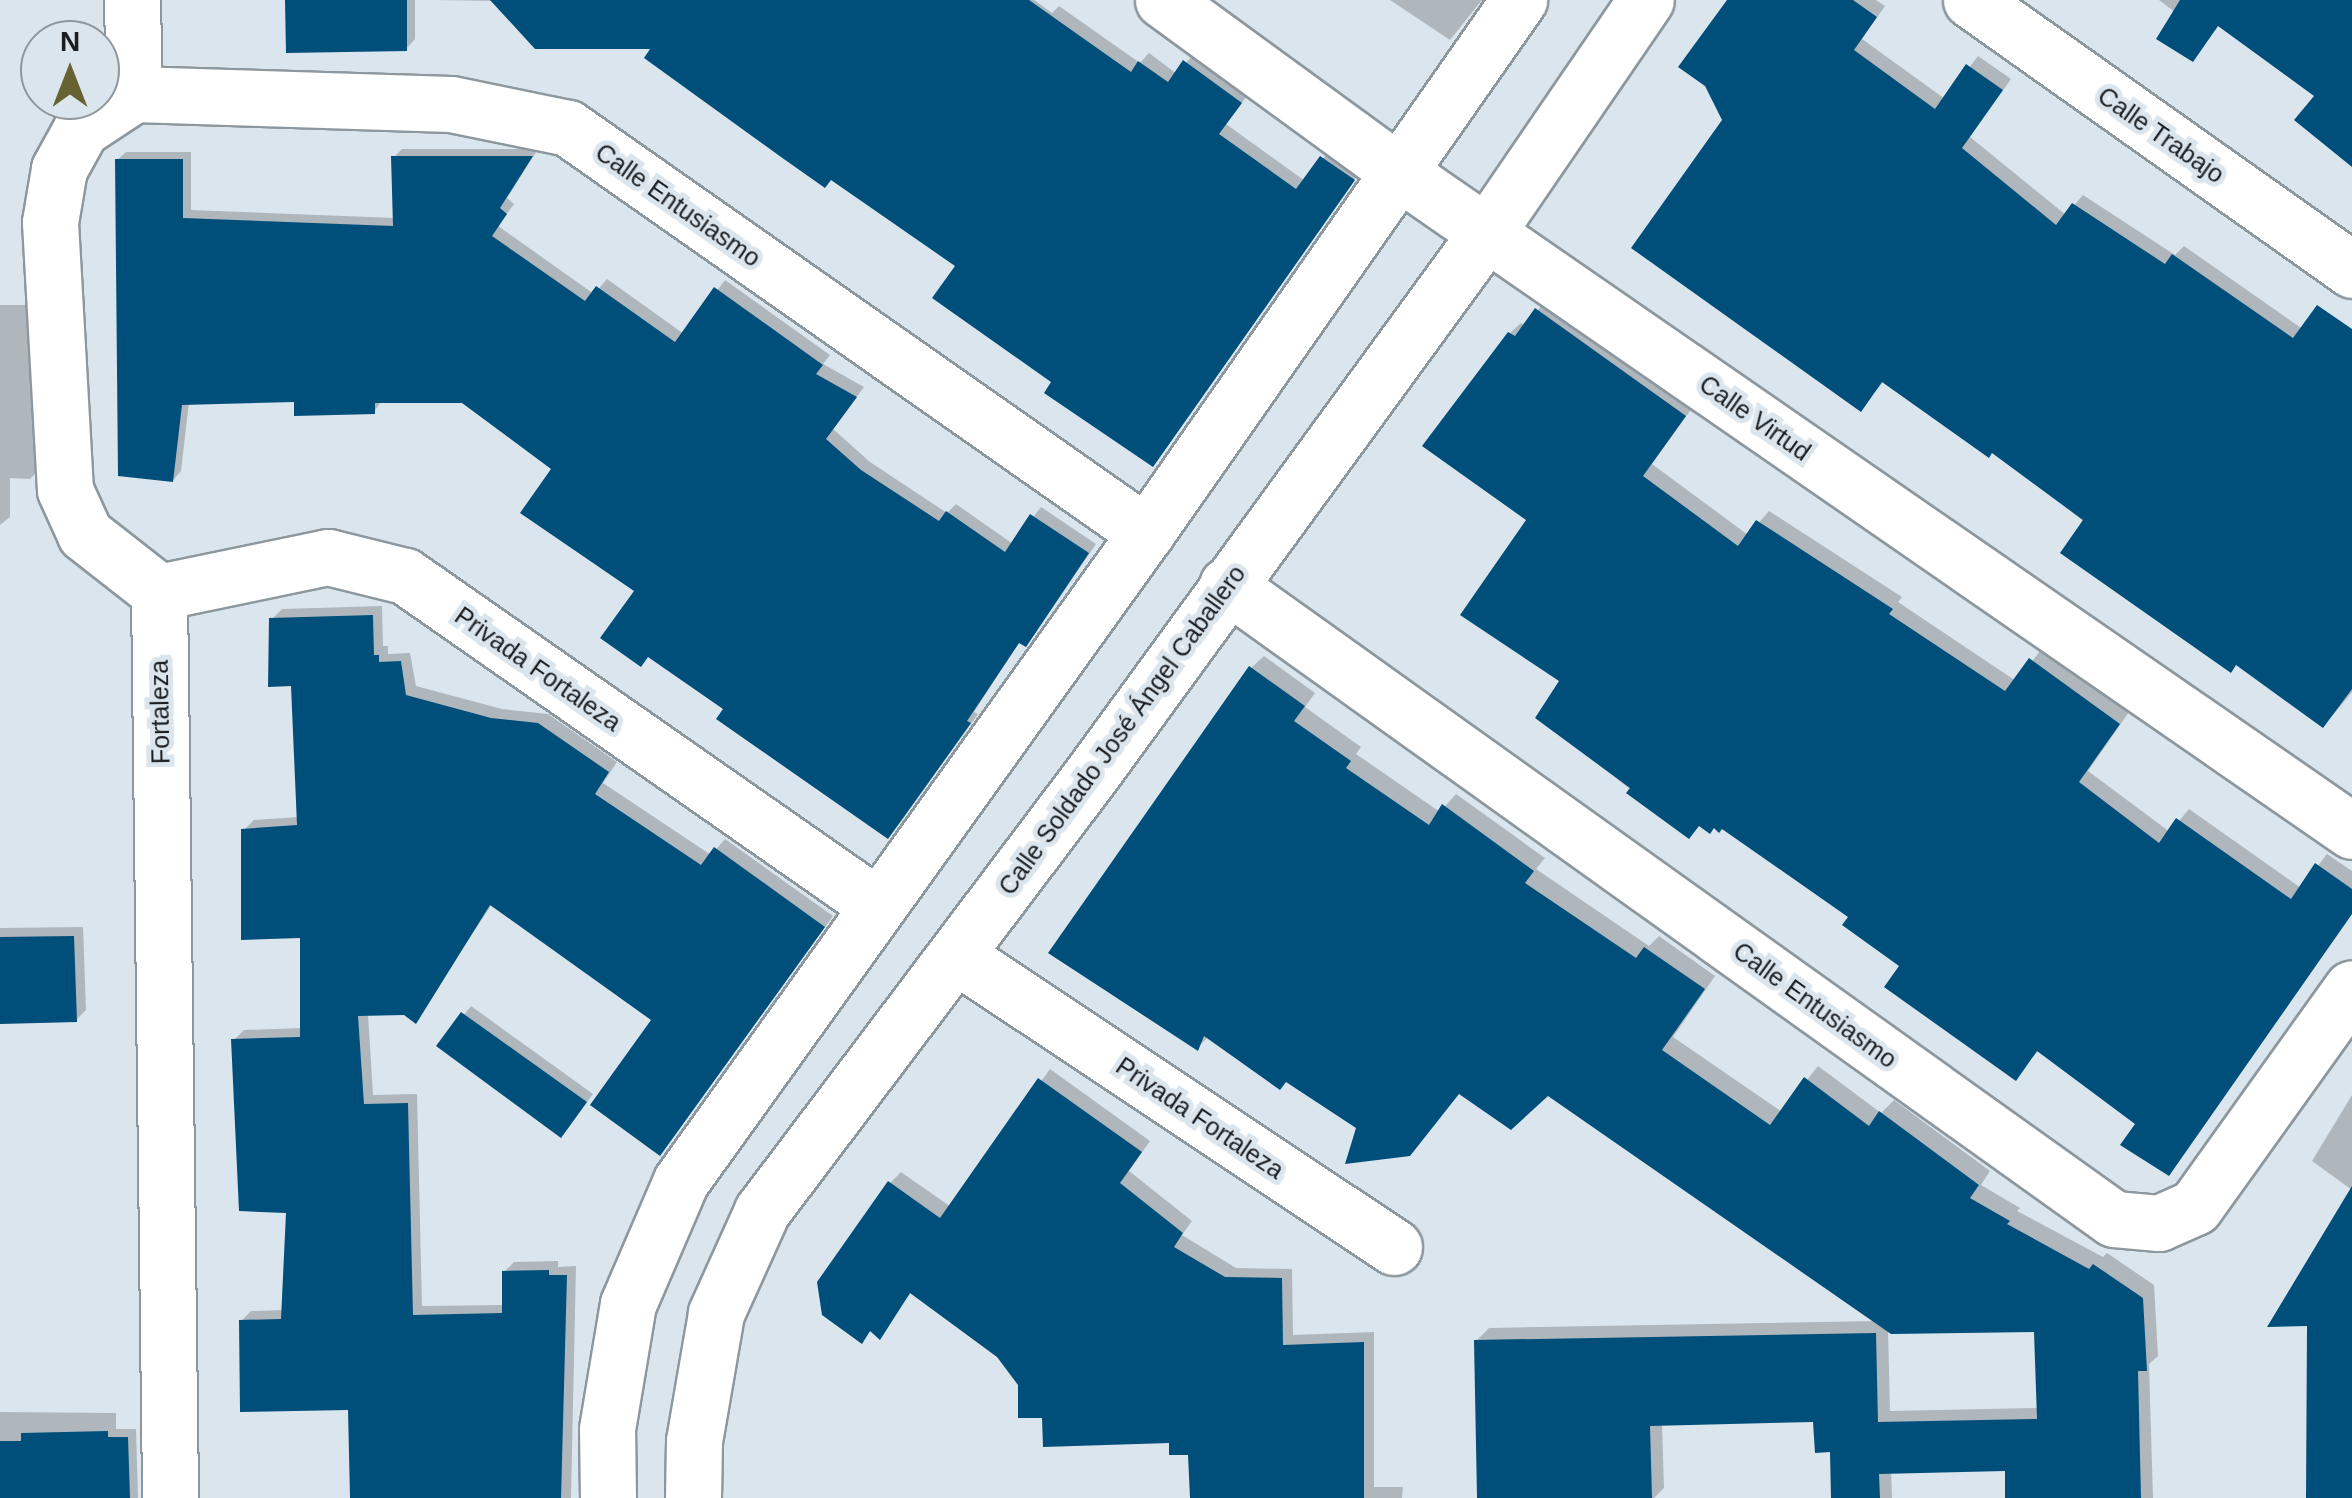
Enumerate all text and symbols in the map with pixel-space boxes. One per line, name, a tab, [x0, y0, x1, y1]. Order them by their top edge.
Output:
north arrow	[20, 20, 120, 120]
text: N	[60, 26, 80, 57]
street label: Calle Trabajo	[2092, 80, 2230, 190]
street label: Calle Entusiasmo	[590, 137, 766, 273]
street label: Calle Virtud	[1694, 369, 1816, 467]
street label: Calle Soldado José Ángel Caballero	[992, 559, 1252, 901]
street label: Privada Fortaleza	[449, 601, 627, 737]
street label: Fortaleza	[144, 660, 176, 764]
street label: Calle Entusiasmo	[1727, 936, 1903, 1074]
street label: Privada Fortaleza	[1110, 1051, 1290, 1185]

